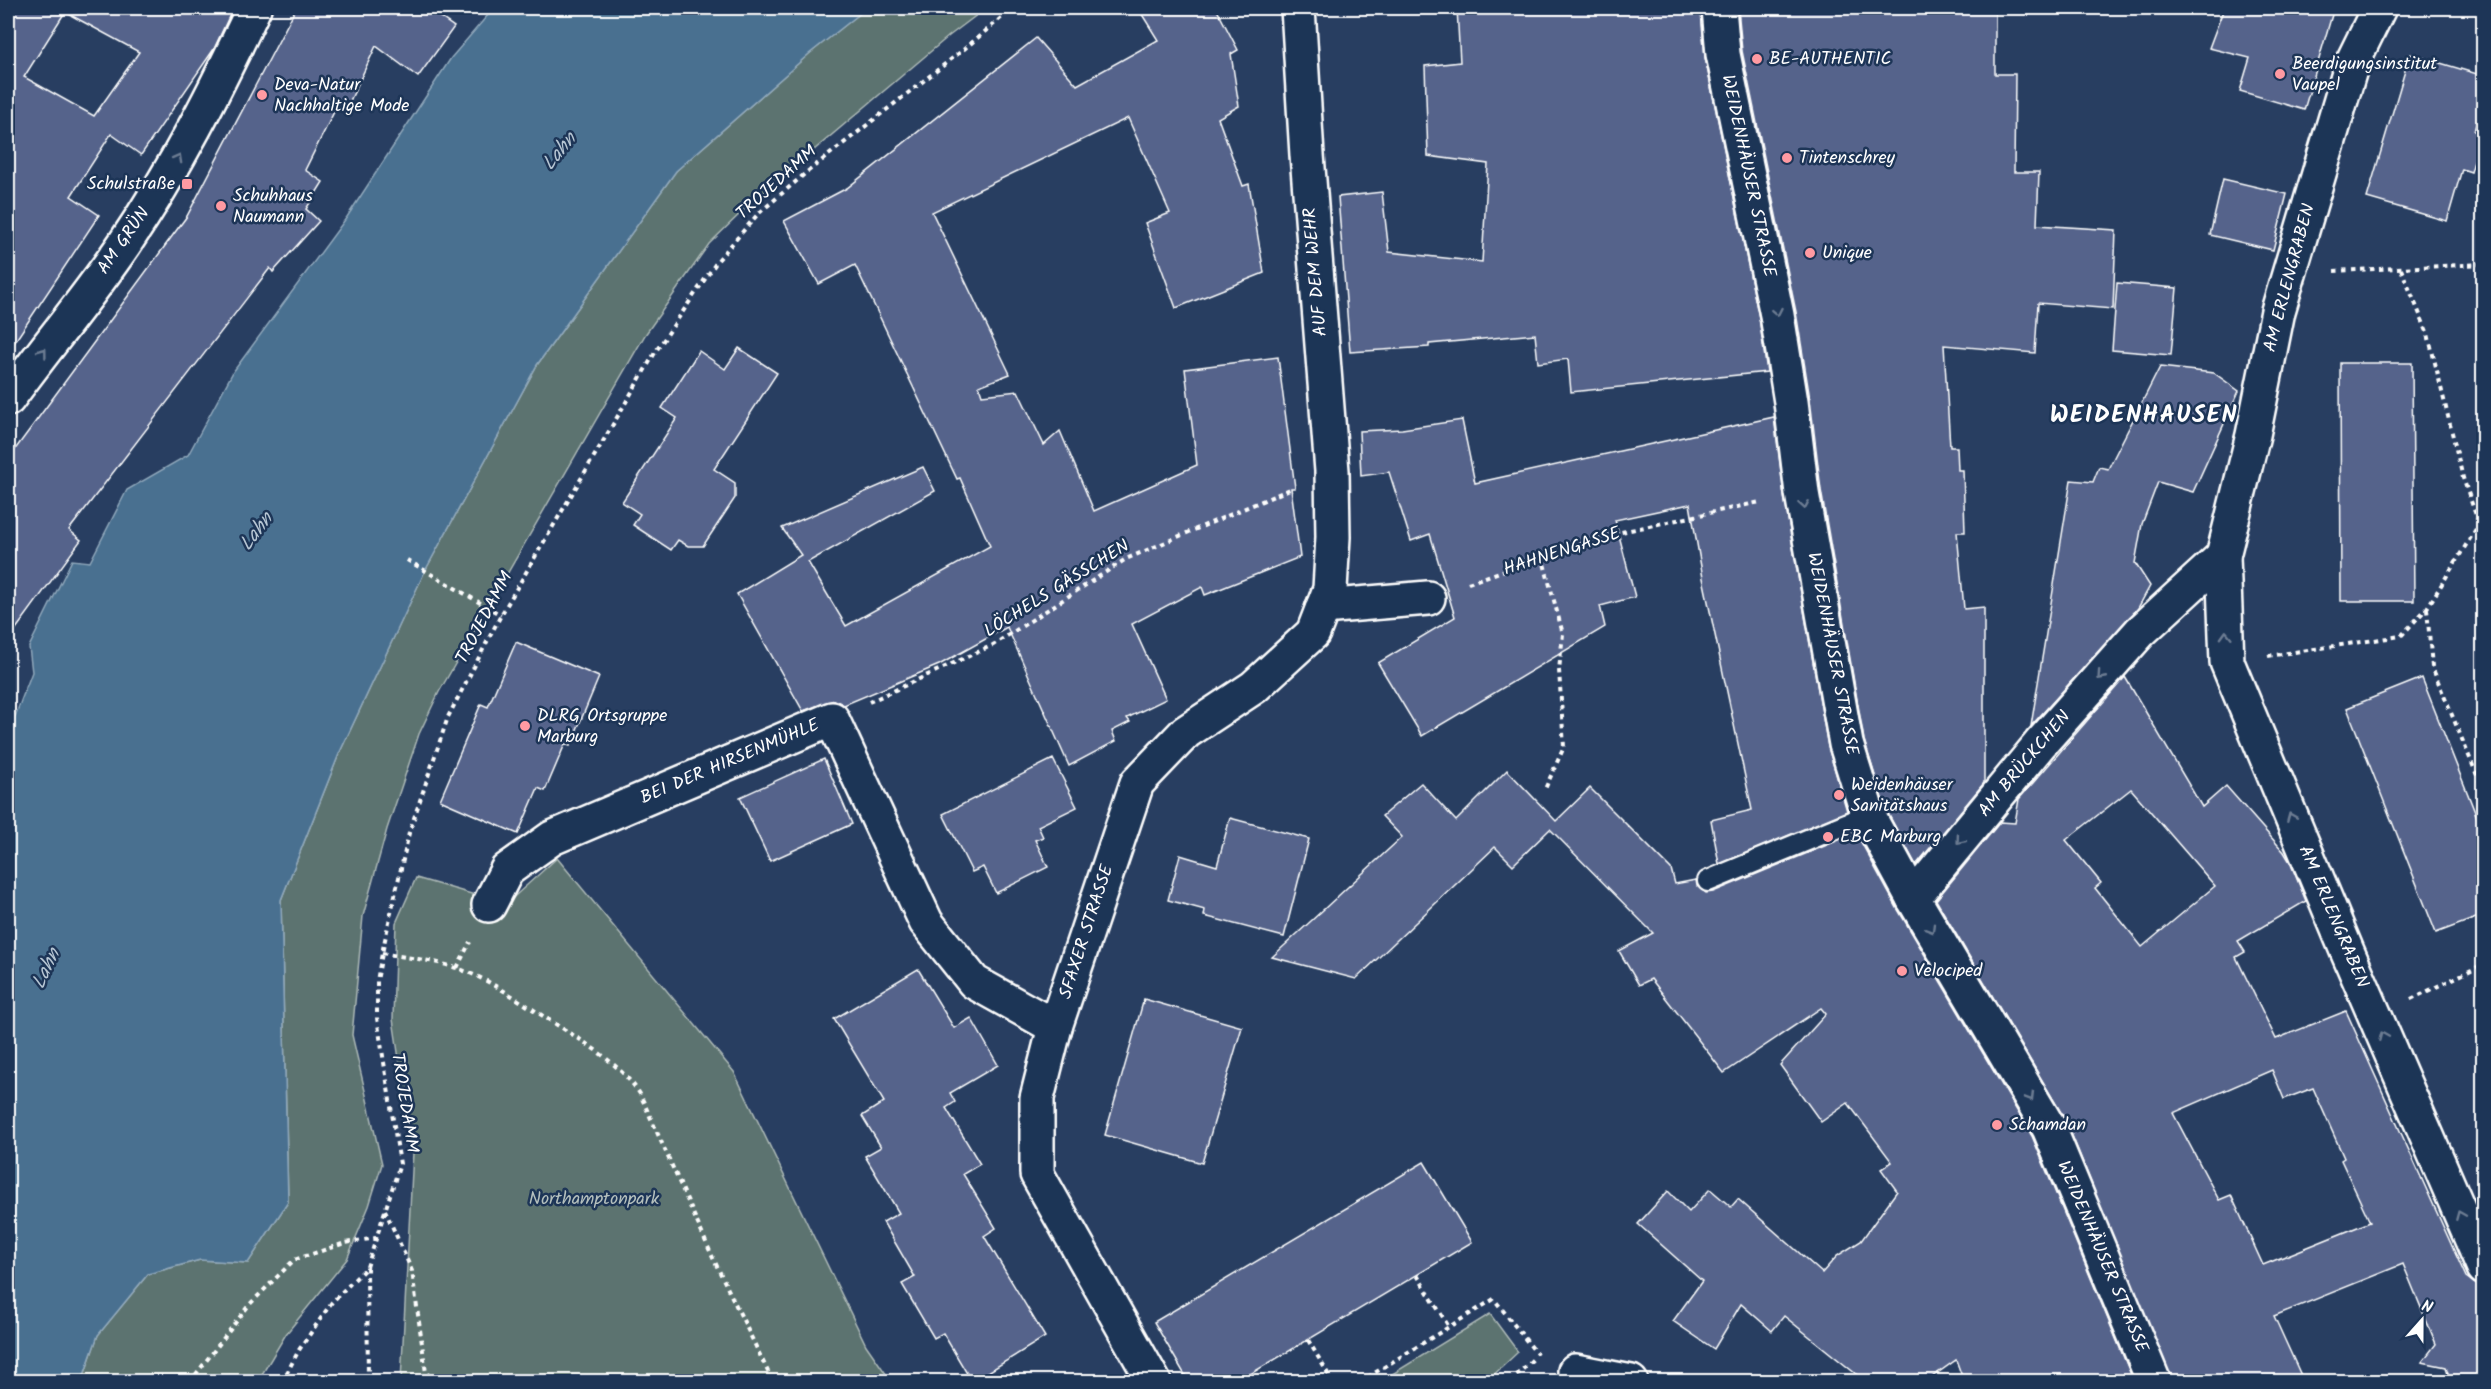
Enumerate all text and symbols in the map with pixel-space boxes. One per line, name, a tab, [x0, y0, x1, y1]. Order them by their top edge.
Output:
place label: BE-AUTHENTIC	[1769, 45, 1891, 74]
place label: Beerdigungsinstitut Vaupel	[2292, 50, 2438, 100]
marker: BE-AUTHENTIC	[1750, 52, 1764, 66]
marker: Beerdigungsinstitut Vaupel	[2273, 67, 2287, 81]
place label: Deva-Natur Nachhaltige Mode	[274, 71, 409, 121]
street label: WEIDENHÄUSER STRASSE	[1712, 72, 1784, 280]
marker: Deva-Natur Nachhaltige Mode	[255, 88, 269, 102]
water label: Lahn	[534, 125, 586, 178]
street label: TROJEDAMM	[730, 138, 825, 228]
place label: Tintenschrey	[1799, 144, 1896, 173]
marker: Tintenschrey	[1780, 151, 1794, 165]
one-way arrow	[171, 154, 182, 164]
place label: Schulstraße	[87, 170, 175, 199]
marker: Schulstraße	[180, 177, 194, 191]
place label: Schuhhaus Naumann	[233, 182, 313, 232]
marker: Schuhhaus Naumann	[214, 199, 228, 213]
street label: AM GRÜN	[90, 201, 158, 281]
street label: AM ERLENGRABEN	[2256, 201, 2324, 355]
street label: AUF DEM WEHR	[1296, 206, 1336, 338]
place label: Unique	[1822, 239, 1872, 268]
marker: Unique	[1803, 246, 1817, 260]
one-way arrow	[1769, 307, 1782, 317]
one-way arrow	[35, 348, 46, 359]
district label: WEIDENHAUSEN	[2050, 396, 2238, 435]
one-way arrow	[1798, 501, 1810, 510]
water label: Lahn	[232, 505, 283, 558]
street label: HAHNENGASSE	[1500, 519, 1625, 585]
street label: LÖCHELS GÄSSCHEN	[978, 532, 1136, 646]
street label: WEIDENHÄUSER STRASSE	[1798, 550, 1866, 759]
street label: TROJEDAMM	[448, 566, 522, 669]
one-way arrow	[2219, 630, 2232, 639]
one-way arrow	[2097, 669, 2108, 680]
place label: DLRG Ortsgruppe Marburg	[537, 702, 667, 752]
street label: AM BRÜCKCHEN	[1971, 704, 2079, 824]
street label: BEI DER HIRSENMÜHLE	[636, 711, 825, 813]
marker: DLRG Ortsgruppe Marburg	[518, 719, 532, 733]
place label: Weidenhäuser Sanitätshaus	[1851, 771, 1954, 821]
marker: Weidenhäuser Sanitätshaus	[1832, 788, 1846, 802]
one-way arrow	[2286, 812, 2298, 823]
place label: EBC Marburg	[1840, 823, 1941, 852]
marker: EBC Marburg	[1821, 830, 1835, 844]
one-way arrow	[1957, 833, 1968, 844]
street label: AM ERLENGRABEN	[2290, 841, 2376, 993]
street label: SFAXER STRASSE	[1052, 861, 1123, 1003]
one-way arrow	[1924, 923, 1935, 933]
water label: Lahn	[24, 942, 71, 995]
place label: Velociped	[1914, 957, 1983, 986]
marker: Velociped	[1895, 964, 1909, 978]
one-way arrow	[2378, 1031, 2390, 1042]
street label: TROJEDAMM	[382, 1051, 426, 1156]
one-way arrow	[2023, 1091, 2035, 1101]
place label: Schamdan	[2009, 1111, 2086, 1140]
marker: Schamdan	[1990, 1118, 2004, 1132]
street label: WEIDENHÄUSER STRASSE	[2048, 1156, 2156, 1358]
park label: Northamptonpark	[529, 1185, 660, 1214]
one-way arrow	[2455, 1210, 2467, 1221]
north arrow	[2392, 1290, 2452, 1350]
text: N	[2418, 1294, 2436, 1321]

